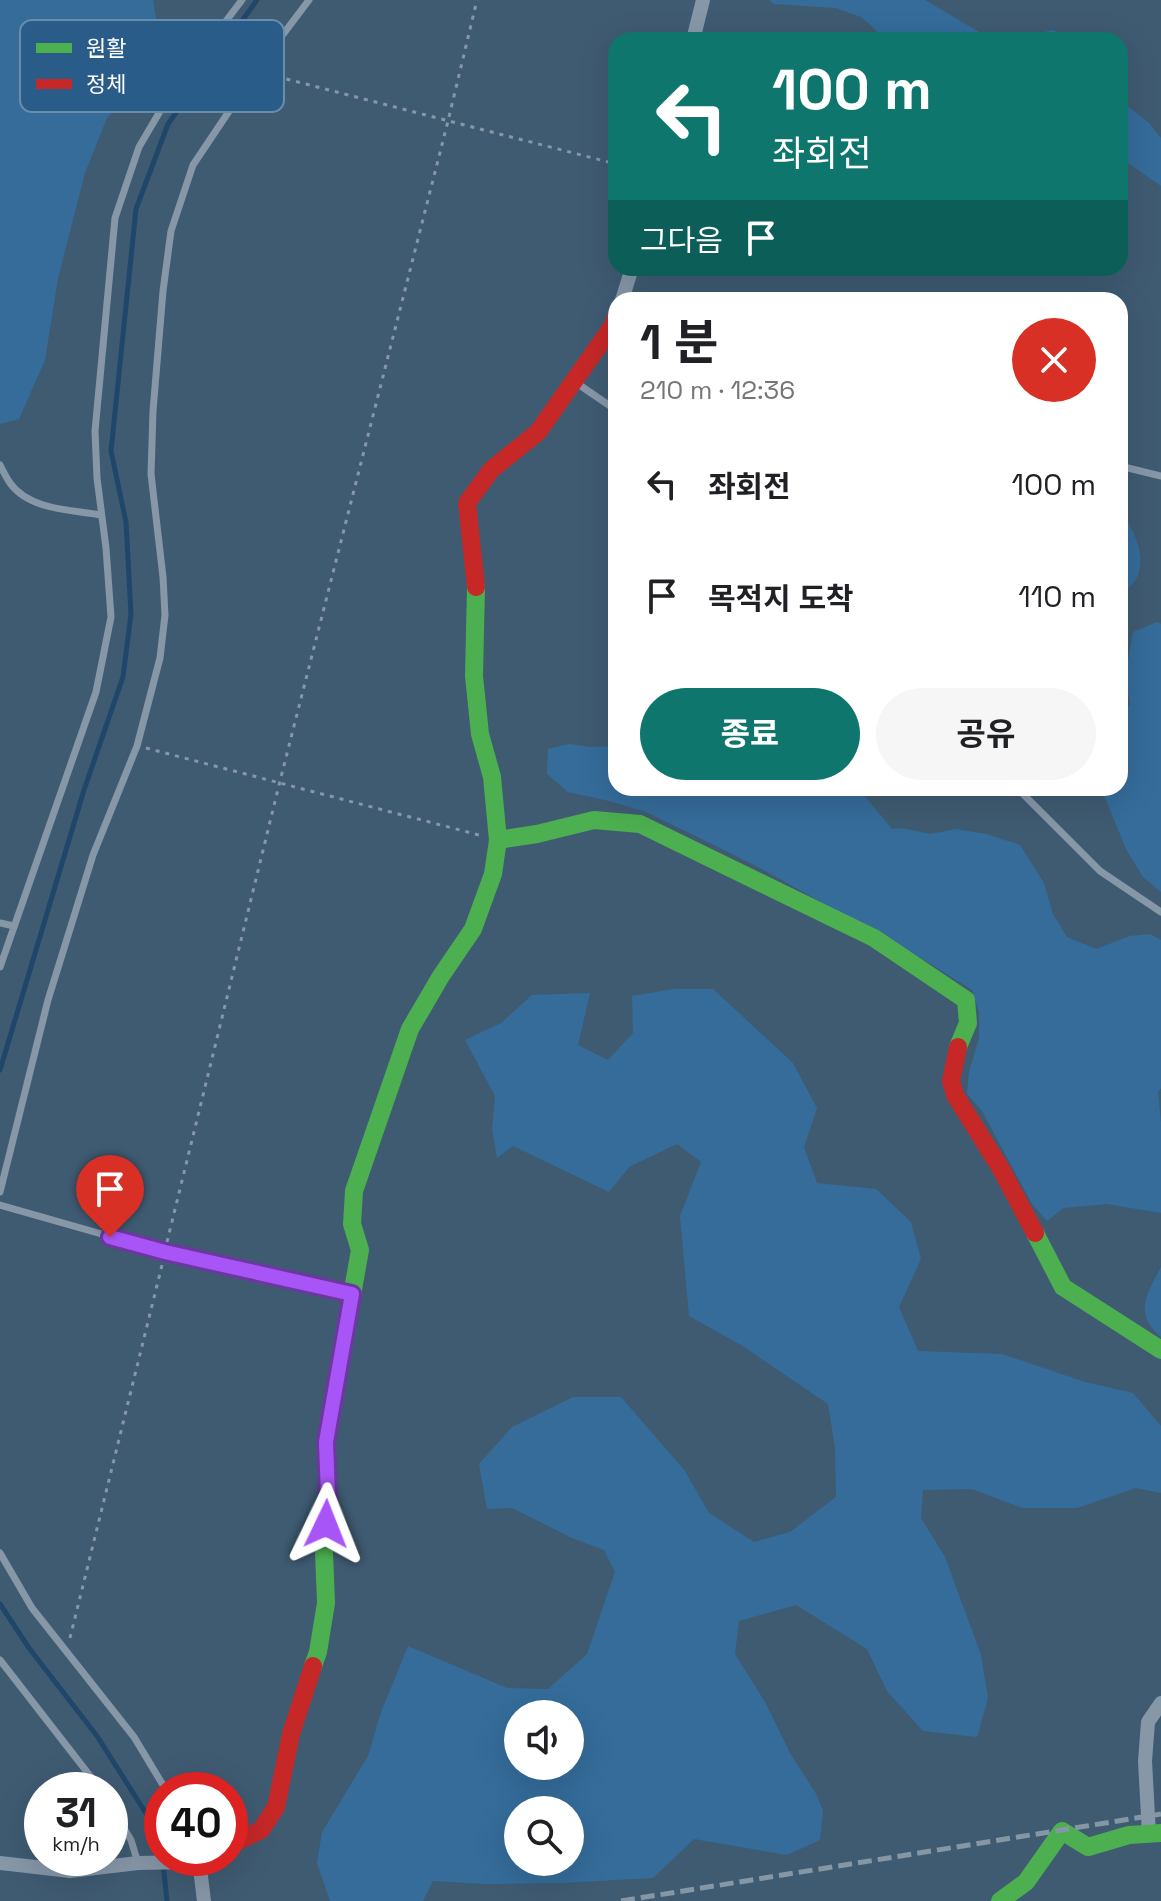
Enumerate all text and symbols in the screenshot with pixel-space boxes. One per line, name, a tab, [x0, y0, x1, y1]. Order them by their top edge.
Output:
legend	[20, 20, 284, 112]
text: 원활	[86, 34, 126, 62]
text: 100 m	[772, 54, 932, 125]
icon: left	[640, 64, 744, 168]
text: 정체	[86, 70, 126, 98]
text: 좌회전	[772, 131, 871, 177]
icon: arrive	[739, 216, 783, 260]
text: 그다음	[640, 221, 723, 260]
text: 1 분	[640, 312, 718, 373]
button: close	[1012, 318, 1096, 402]
text: 210 m · 12:36	[640, 373, 795, 407]
icon: left	[640, 462, 684, 506]
text: 100 m	[1011, 465, 1096, 504]
text: 좌회전	[708, 467, 791, 506]
icon: arrive	[640, 574, 684, 618]
text: 110 m	[1018, 577, 1096, 616]
text: 목적지 도착	[708, 579, 854, 618]
button: 종료	[640, 688, 860, 780]
button: 공유	[876, 688, 1096, 780]
pin	[76, 1155, 144, 1237]
icon: arrive	[88, 1167, 132, 1211]
position arrow	[284, 1482, 368, 1566]
map controls	[504, 1700, 584, 1876]
button: sound	[504, 1700, 584, 1780]
speed limit sign: 40	[144, 1772, 248, 1876]
text: 31	[55, 1788, 97, 1839]
button: search	[504, 1796, 584, 1876]
text: km/h	[52, 1831, 100, 1857]

